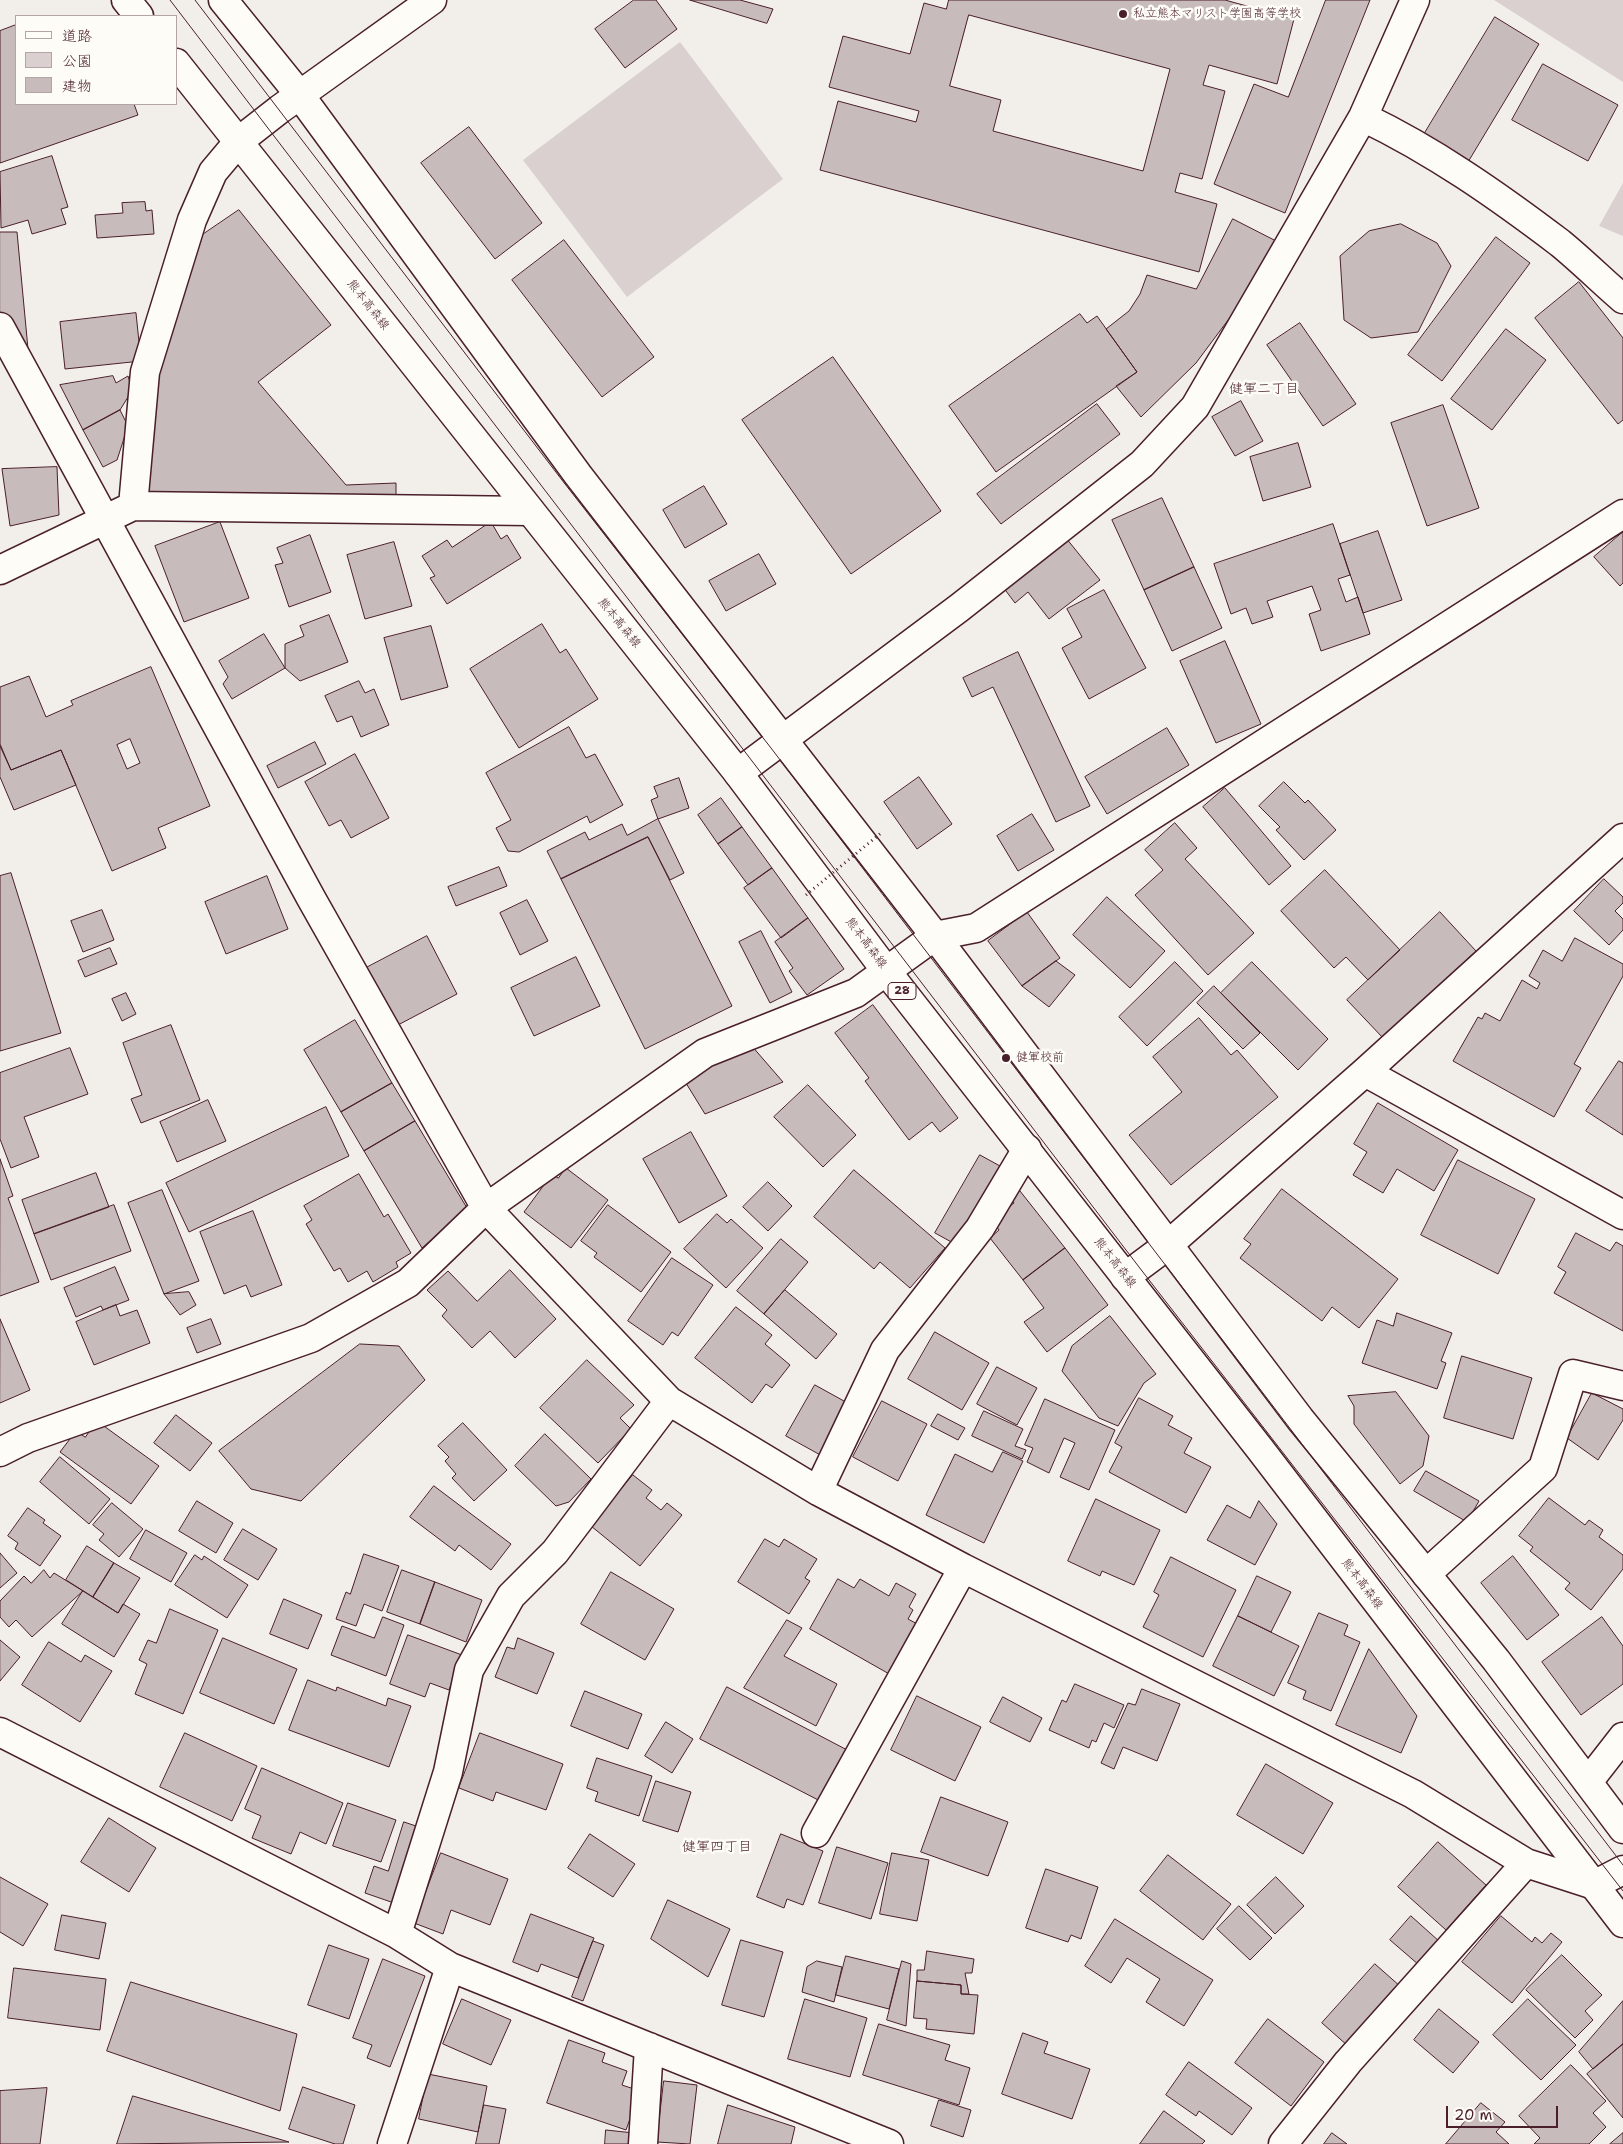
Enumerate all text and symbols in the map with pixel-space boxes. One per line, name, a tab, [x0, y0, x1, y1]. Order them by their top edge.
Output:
place label: 私立熊本マリスト学園高等学校	[1133, 7, 1301, 21]
marker: 私立熊本マリスト学園高等学校	[1117, 8, 1129, 20]
legend	[15, 15, 178, 105]
text: 道路	[62, 26, 92, 46]
text: 公園	[62, 51, 92, 71]
text: 建物	[62, 76, 92, 96]
street label: 熊本高森線	[344, 277, 392, 333]
district label: 健軍二丁目	[1229, 381, 1299, 397]
street label: 熊本高森線	[595, 595, 643, 651]
street label: 熊本高森線	[842, 915, 890, 971]
road number: 28	[888, 982, 916, 999]
place label: 健軍校前	[1016, 1051, 1064, 1065]
marker: 健軍校前	[1000, 1052, 1012, 1064]
street label: 熊本高森線	[1091, 1235, 1139, 1291]
street label: 熊本高森線	[1338, 1556, 1386, 1612]
district label: 健軍四丁目	[682, 1839, 752, 1855]
scale bar	[1448, 2096, 1560, 2128]
text: 20 m	[1454, 2105, 1493, 2125]

